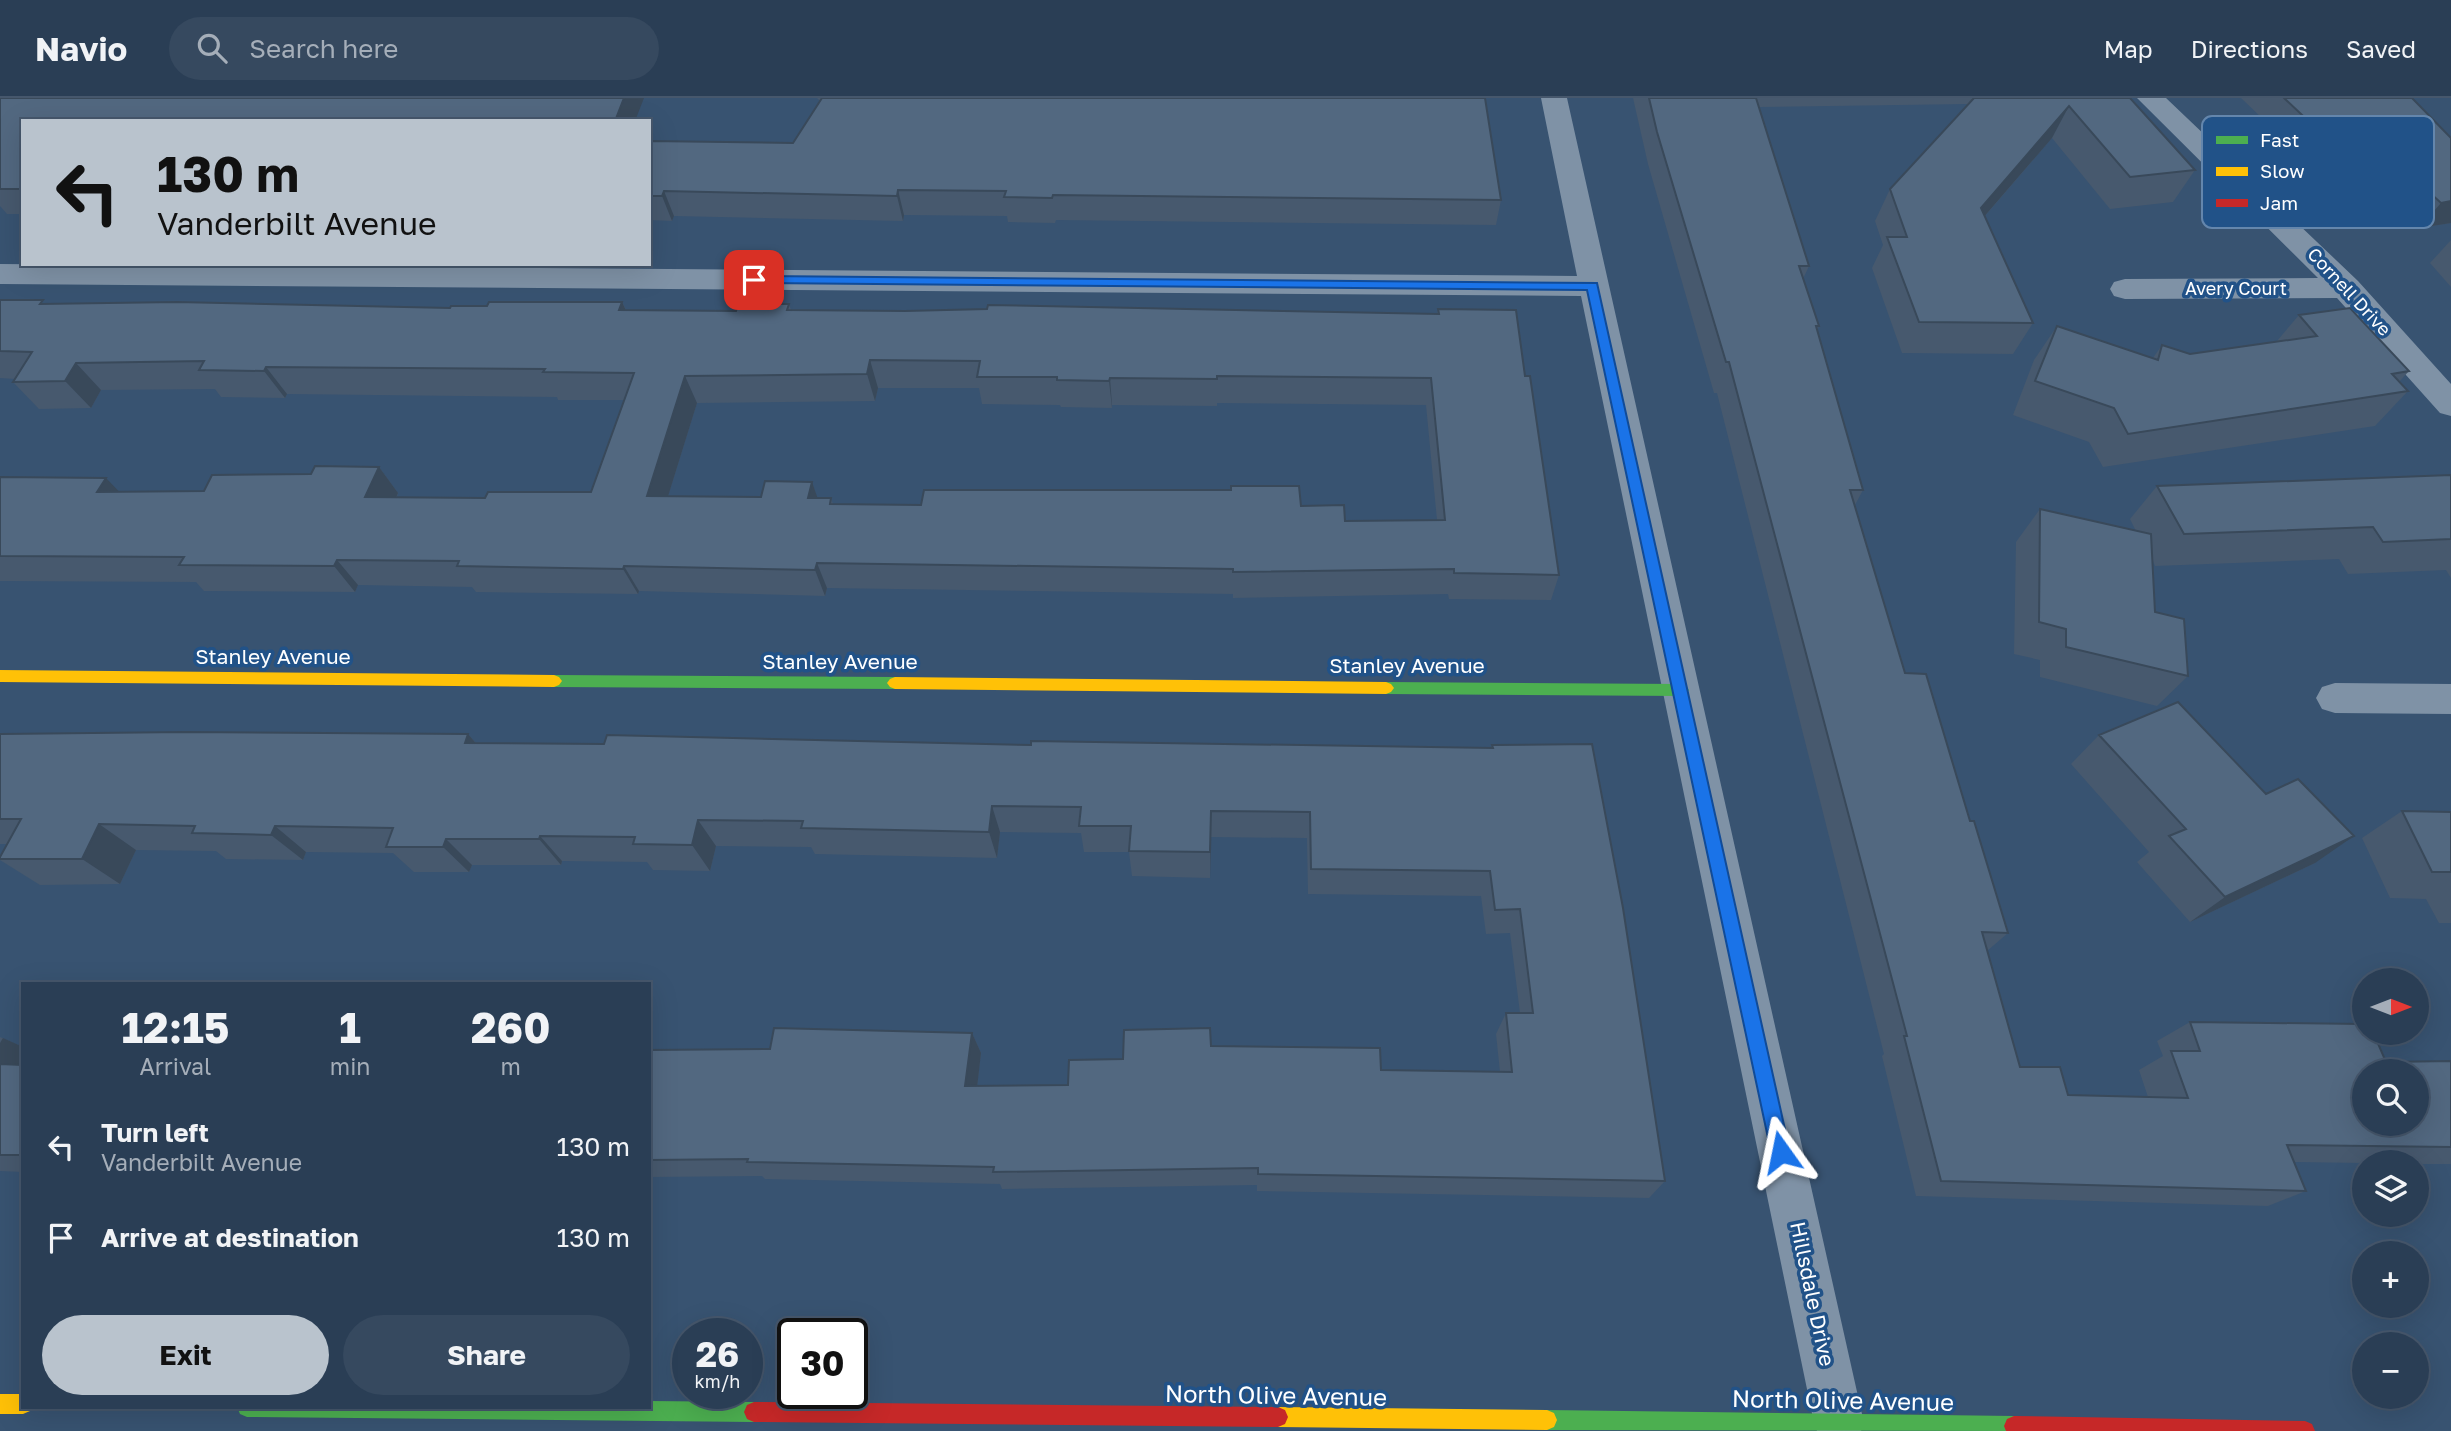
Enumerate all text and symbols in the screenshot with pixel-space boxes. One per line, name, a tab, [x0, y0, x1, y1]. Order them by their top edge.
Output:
search box	[169, 17, 659, 80]
text: Navio	[35, 29, 127, 68]
icon: search	[193, 29, 231, 67]
text: Search here	[249, 33, 398, 64]
text: Map	[2104, 34, 2153, 63]
text: Directions	[2191, 34, 2308, 63]
text: Saved	[2346, 34, 2416, 63]
legend	[2202, 116, 2434, 228]
text: Fast	[2260, 128, 2299, 151]
text: 130 m	[157, 144, 299, 203]
icon: left	[42, 147, 133, 238]
text: Slow	[2260, 159, 2305, 182]
text: Jam	[2260, 191, 2298, 214]
text: Vanderbilt Avenue	[157, 204, 437, 242]
street label: Cornell Drive	[2303, 243, 2396, 340]
pin	[724, 250, 784, 310]
icon: arrive	[735, 261, 773, 299]
street label: Avery Court	[2185, 277, 2287, 299]
street label: Stanley Avenue	[195, 643, 351, 669]
street label: Stanley Avenue	[762, 648, 918, 674]
street label: Stanley Avenue	[1329, 652, 1485, 678]
north arrow	[2352, 968, 2429, 1045]
map controls	[2352, 968, 2429, 1409]
text: 12:15	[121, 1002, 229, 1052]
text: 1	[339, 1002, 361, 1052]
text: 260	[471, 1002, 551, 1052]
text: Arrival	[139, 1052, 211, 1080]
text: min	[330, 1052, 371, 1080]
text: m	[501, 1052, 521, 1080]
button: search	[2352, 1059, 2429, 1136]
position arrow	[1744, 1115, 1818, 1189]
text: Turn left	[101, 1117, 209, 1148]
icon: left	[42, 1128, 80, 1166]
text: 130 m	[557, 1131, 630, 1162]
text: Vanderbilt Avenue	[101, 1148, 302, 1176]
button: layers	[2352, 1150, 2429, 1227]
icon: arrive	[42, 1219, 80, 1257]
street label: Hillsdale Drive	[1785, 1219, 1841, 1368]
text: Arrive at destination	[101, 1222, 359, 1253]
text: 130 m	[557, 1222, 630, 1253]
button: +	[2352, 1241, 2429, 1318]
button: Exit	[42, 1315, 329, 1395]
button: Share	[343, 1315, 630, 1395]
speed limit sign: 30	[777, 1318, 868, 1409]
button: −	[2352, 1332, 2429, 1409]
text: 26	[696, 1333, 739, 1375]
text: km/h	[695, 1370, 740, 1392]
street label: North Olive Avenue	[1165, 1378, 1387, 1411]
street label: North Olive Avenue	[1732, 1383, 1954, 1416]

